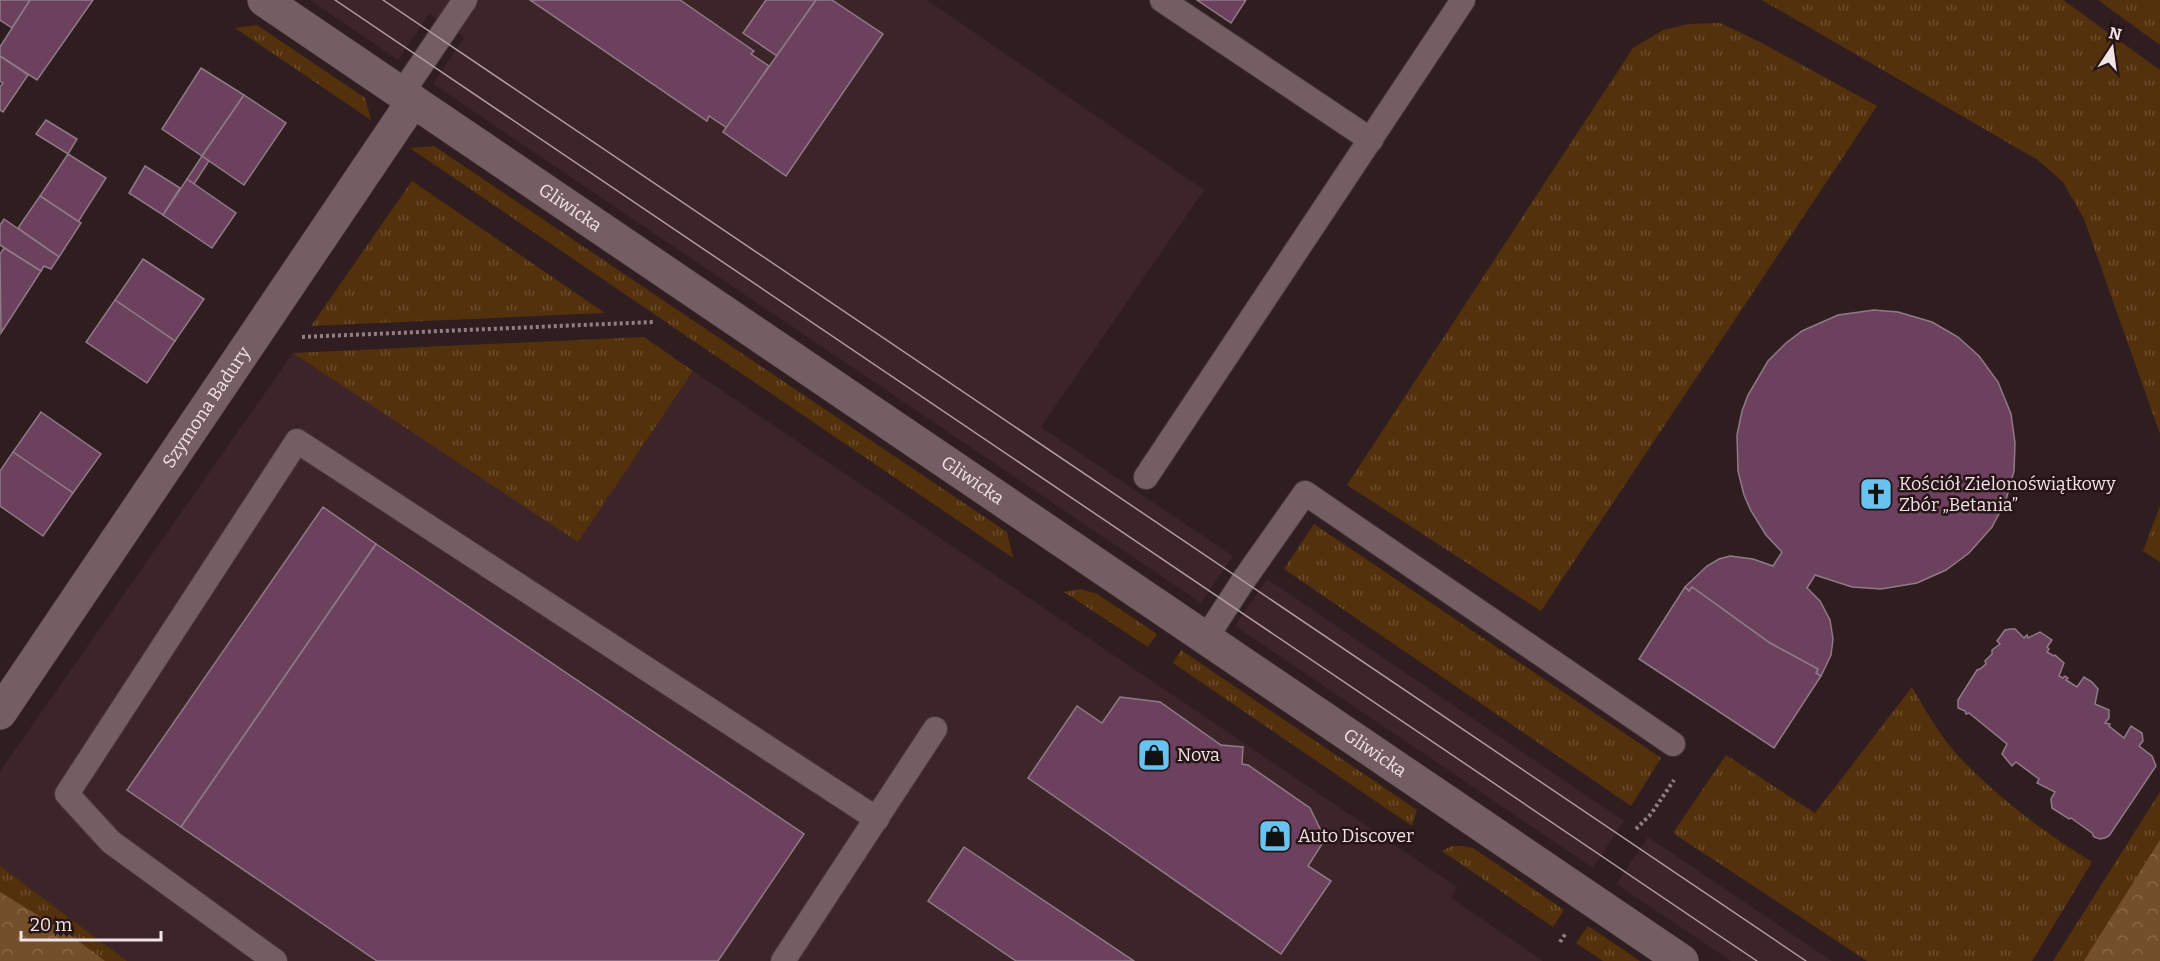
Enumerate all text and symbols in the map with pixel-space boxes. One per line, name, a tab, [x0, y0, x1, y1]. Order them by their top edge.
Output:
north arrow	[2082, 18, 2142, 78]
text: N	[2107, 23, 2123, 45]
street label: Gliwicka	[535, 178, 606, 237]
street label: Szymona Badury	[158, 342, 255, 472]
street label: Gliwicka	[937, 451, 1008, 509]
place label: Kościół Zielonoświątkowy Zbór „Betania”	[1899, 473, 2116, 516]
church icon: Kościół Zielonoświątkowy Zbór „Betania”	[1858, 476, 1894, 512]
street label: Gliwicka	[1339, 724, 1411, 782]
shop icon: Nova	[1136, 737, 1172, 773]
place label: Nova	[1177, 744, 1220, 766]
shop icon: Auto Discover	[1257, 818, 1293, 854]
place label: Auto Discover	[1298, 825, 1414, 847]
scale bar	[21, 904, 160, 942]
text: 20 m	[30, 914, 72, 936]

